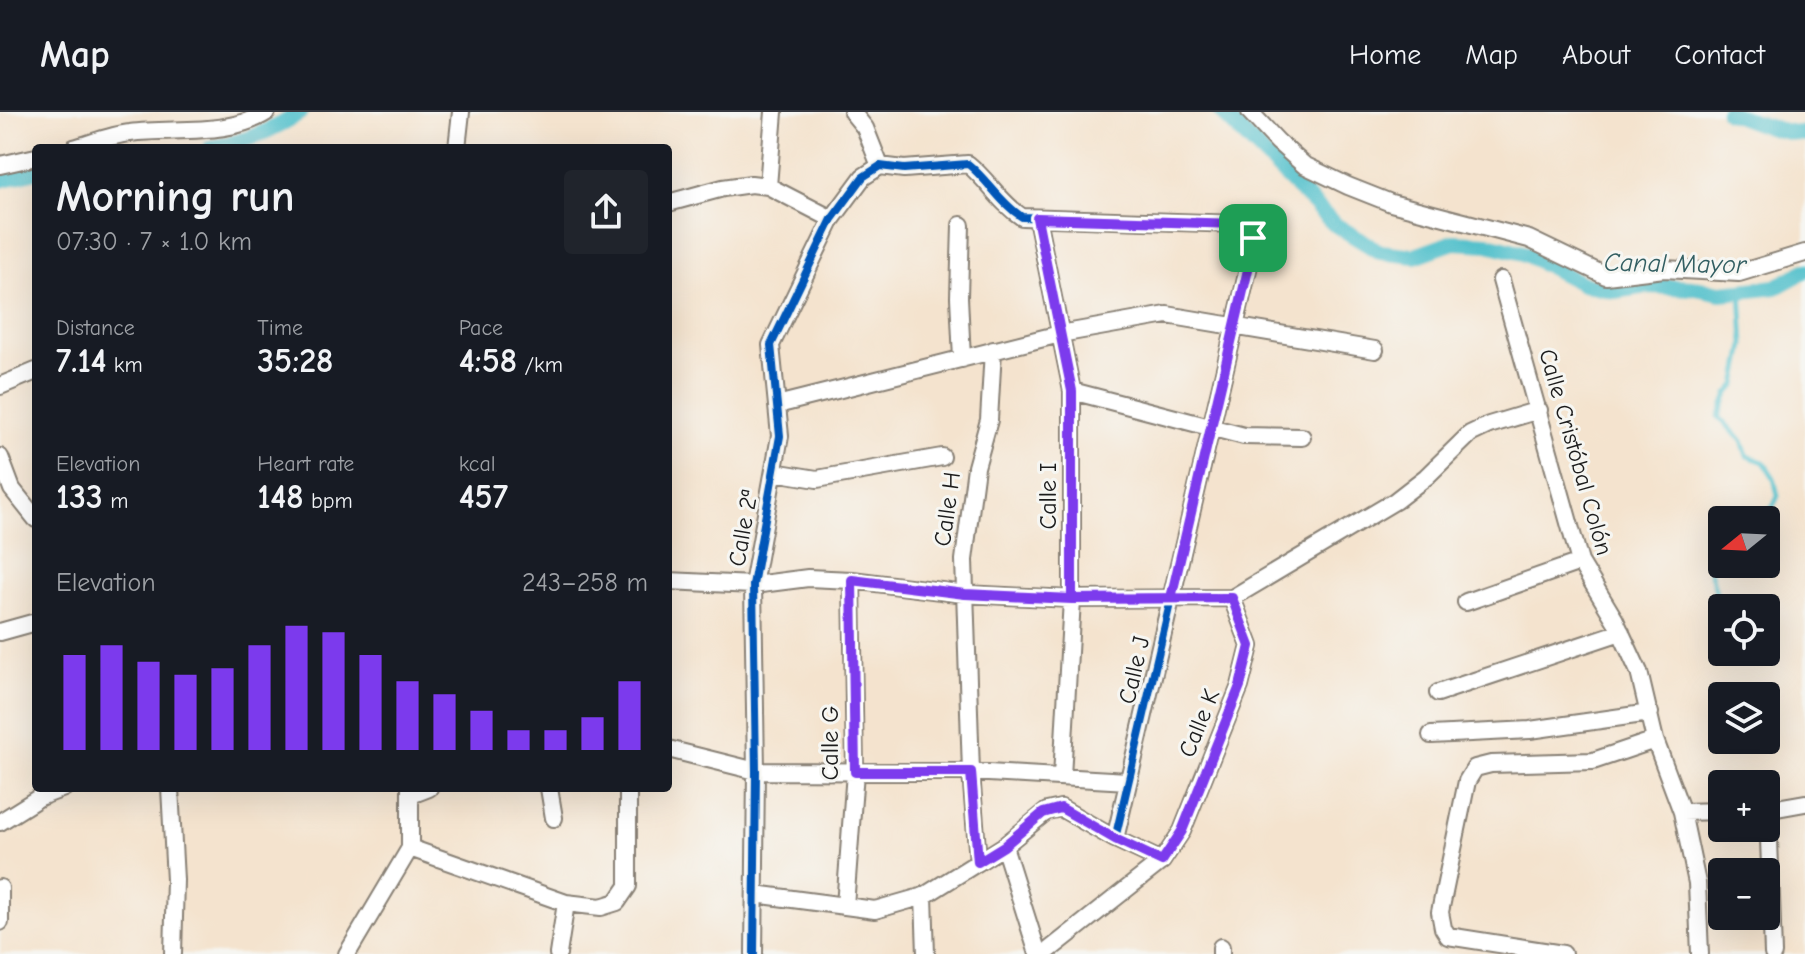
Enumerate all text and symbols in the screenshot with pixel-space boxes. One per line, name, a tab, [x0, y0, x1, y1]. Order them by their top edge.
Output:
text: Map	[40, 33, 110, 77]
text: Home	[1349, 39, 1421, 71]
text: Map	[1465, 39, 1518, 71]
text: About	[1562, 39, 1630, 71]
text: Contact	[1674, 39, 1765, 71]
button: share	[564, 170, 648, 254]
text: Morning run	[56, 171, 295, 222]
pin	[1219, 204, 1287, 272]
icon: arrive	[1231, 216, 1275, 260]
text: 07:30 · 7 × 1.0 km	[56, 227, 252, 257]
water label: Canal Mayor	[1604, 248, 1748, 280]
text: Distance	[56, 315, 135, 341]
text: Time	[257, 315, 303, 341]
text: Pace	[459, 315, 503, 341]
text: 7.14	[56, 341, 106, 381]
text: 35:28	[257, 341, 334, 381]
text: 4:58	[459, 341, 517, 381]
street label: Calle Cristóbal Colón	[1533, 346, 1619, 558]
text: km	[106, 352, 143, 378]
text: /km	[517, 352, 563, 378]
text: Elevation	[56, 451, 140, 477]
text: Heart rate	[257, 451, 354, 477]
text: kcal	[459, 451, 496, 477]
street label: Calle I	[1034, 462, 1062, 530]
street label: Calle H	[928, 470, 966, 548]
text: 133	[56, 477, 103, 517]
text: 148	[257, 477, 304, 517]
text: 457	[459, 477, 508, 517]
street label: Calle 2ª	[722, 487, 764, 569]
text: m	[103, 488, 128, 514]
text: bpm	[304, 488, 353, 514]
north arrow	[1708, 506, 1780, 578]
map controls	[1708, 506, 1780, 930]
text: Elevation	[56, 568, 156, 598]
text: 243–258 m	[522, 568, 648, 598]
button: locate	[1708, 594, 1780, 666]
street label: Calle J	[1113, 633, 1155, 707]
button: layers	[1708, 682, 1780, 754]
street label: Calle K	[1173, 685, 1225, 761]
street label: Calle G	[816, 706, 844, 780]
button: +	[1708, 770, 1780, 842]
button: −	[1708, 858, 1780, 930]

